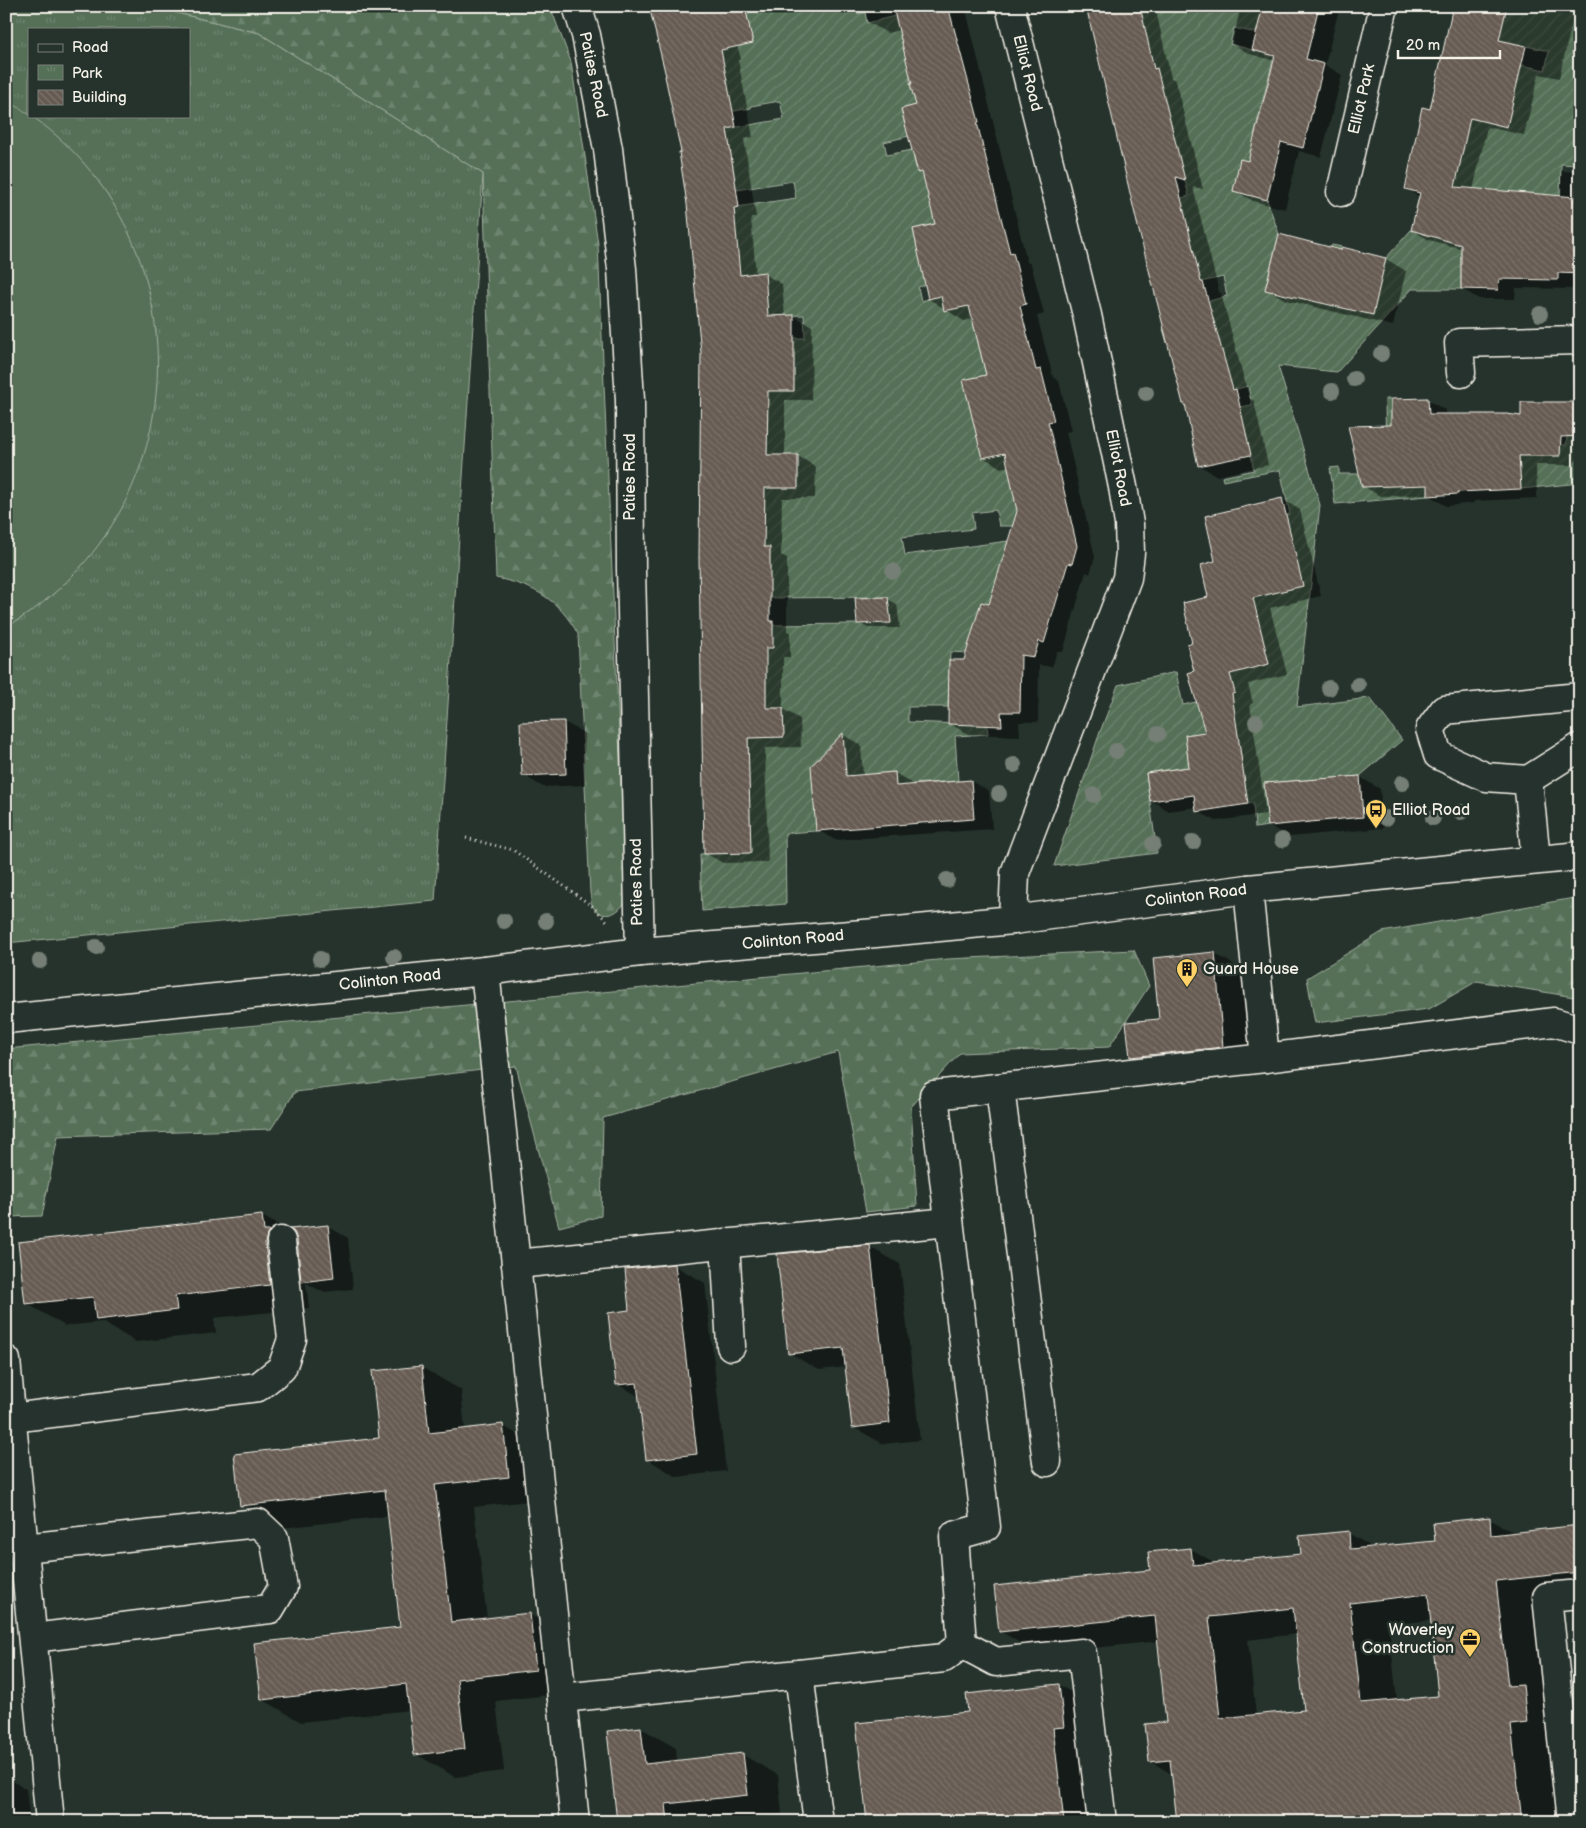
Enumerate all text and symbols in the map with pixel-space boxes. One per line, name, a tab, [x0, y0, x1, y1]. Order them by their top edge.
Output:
legend	[28, 28, 190, 118]
scale bar	[1398, 28, 1501, 60]
street label: Paties Road	[575, 30, 611, 120]
street label: Elliot Road	[1008, 33, 1046, 113]
text: 20 m	[1406, 36, 1440, 55]
text: Road	[72, 38, 108, 57]
street label: Elliot Park	[1345, 62, 1379, 136]
text: Park	[72, 64, 103, 83]
text: Building	[72, 88, 127, 107]
street label: Elliot Road	[1101, 428, 1135, 508]
street label: Paties Road	[621, 433, 640, 521]
bus stop icon: Elliot Road	[1364, 798, 1388, 829]
place label: Elliot Road	[1392, 801, 1470, 820]
street label: Paties Road	[627, 838, 647, 926]
street label: Colinton Road	[1144, 880, 1248, 912]
street label: Colinton Road	[741, 926, 845, 954]
building icon: Guard House	[1175, 957, 1199, 988]
place label: Guard House	[1203, 960, 1299, 979]
street label: Colinton Road	[338, 965, 442, 995]
place label: Waverley Construction	[1362, 1621, 1455, 1658]
office icon: Waverley Construction	[1458, 1627, 1482, 1658]

